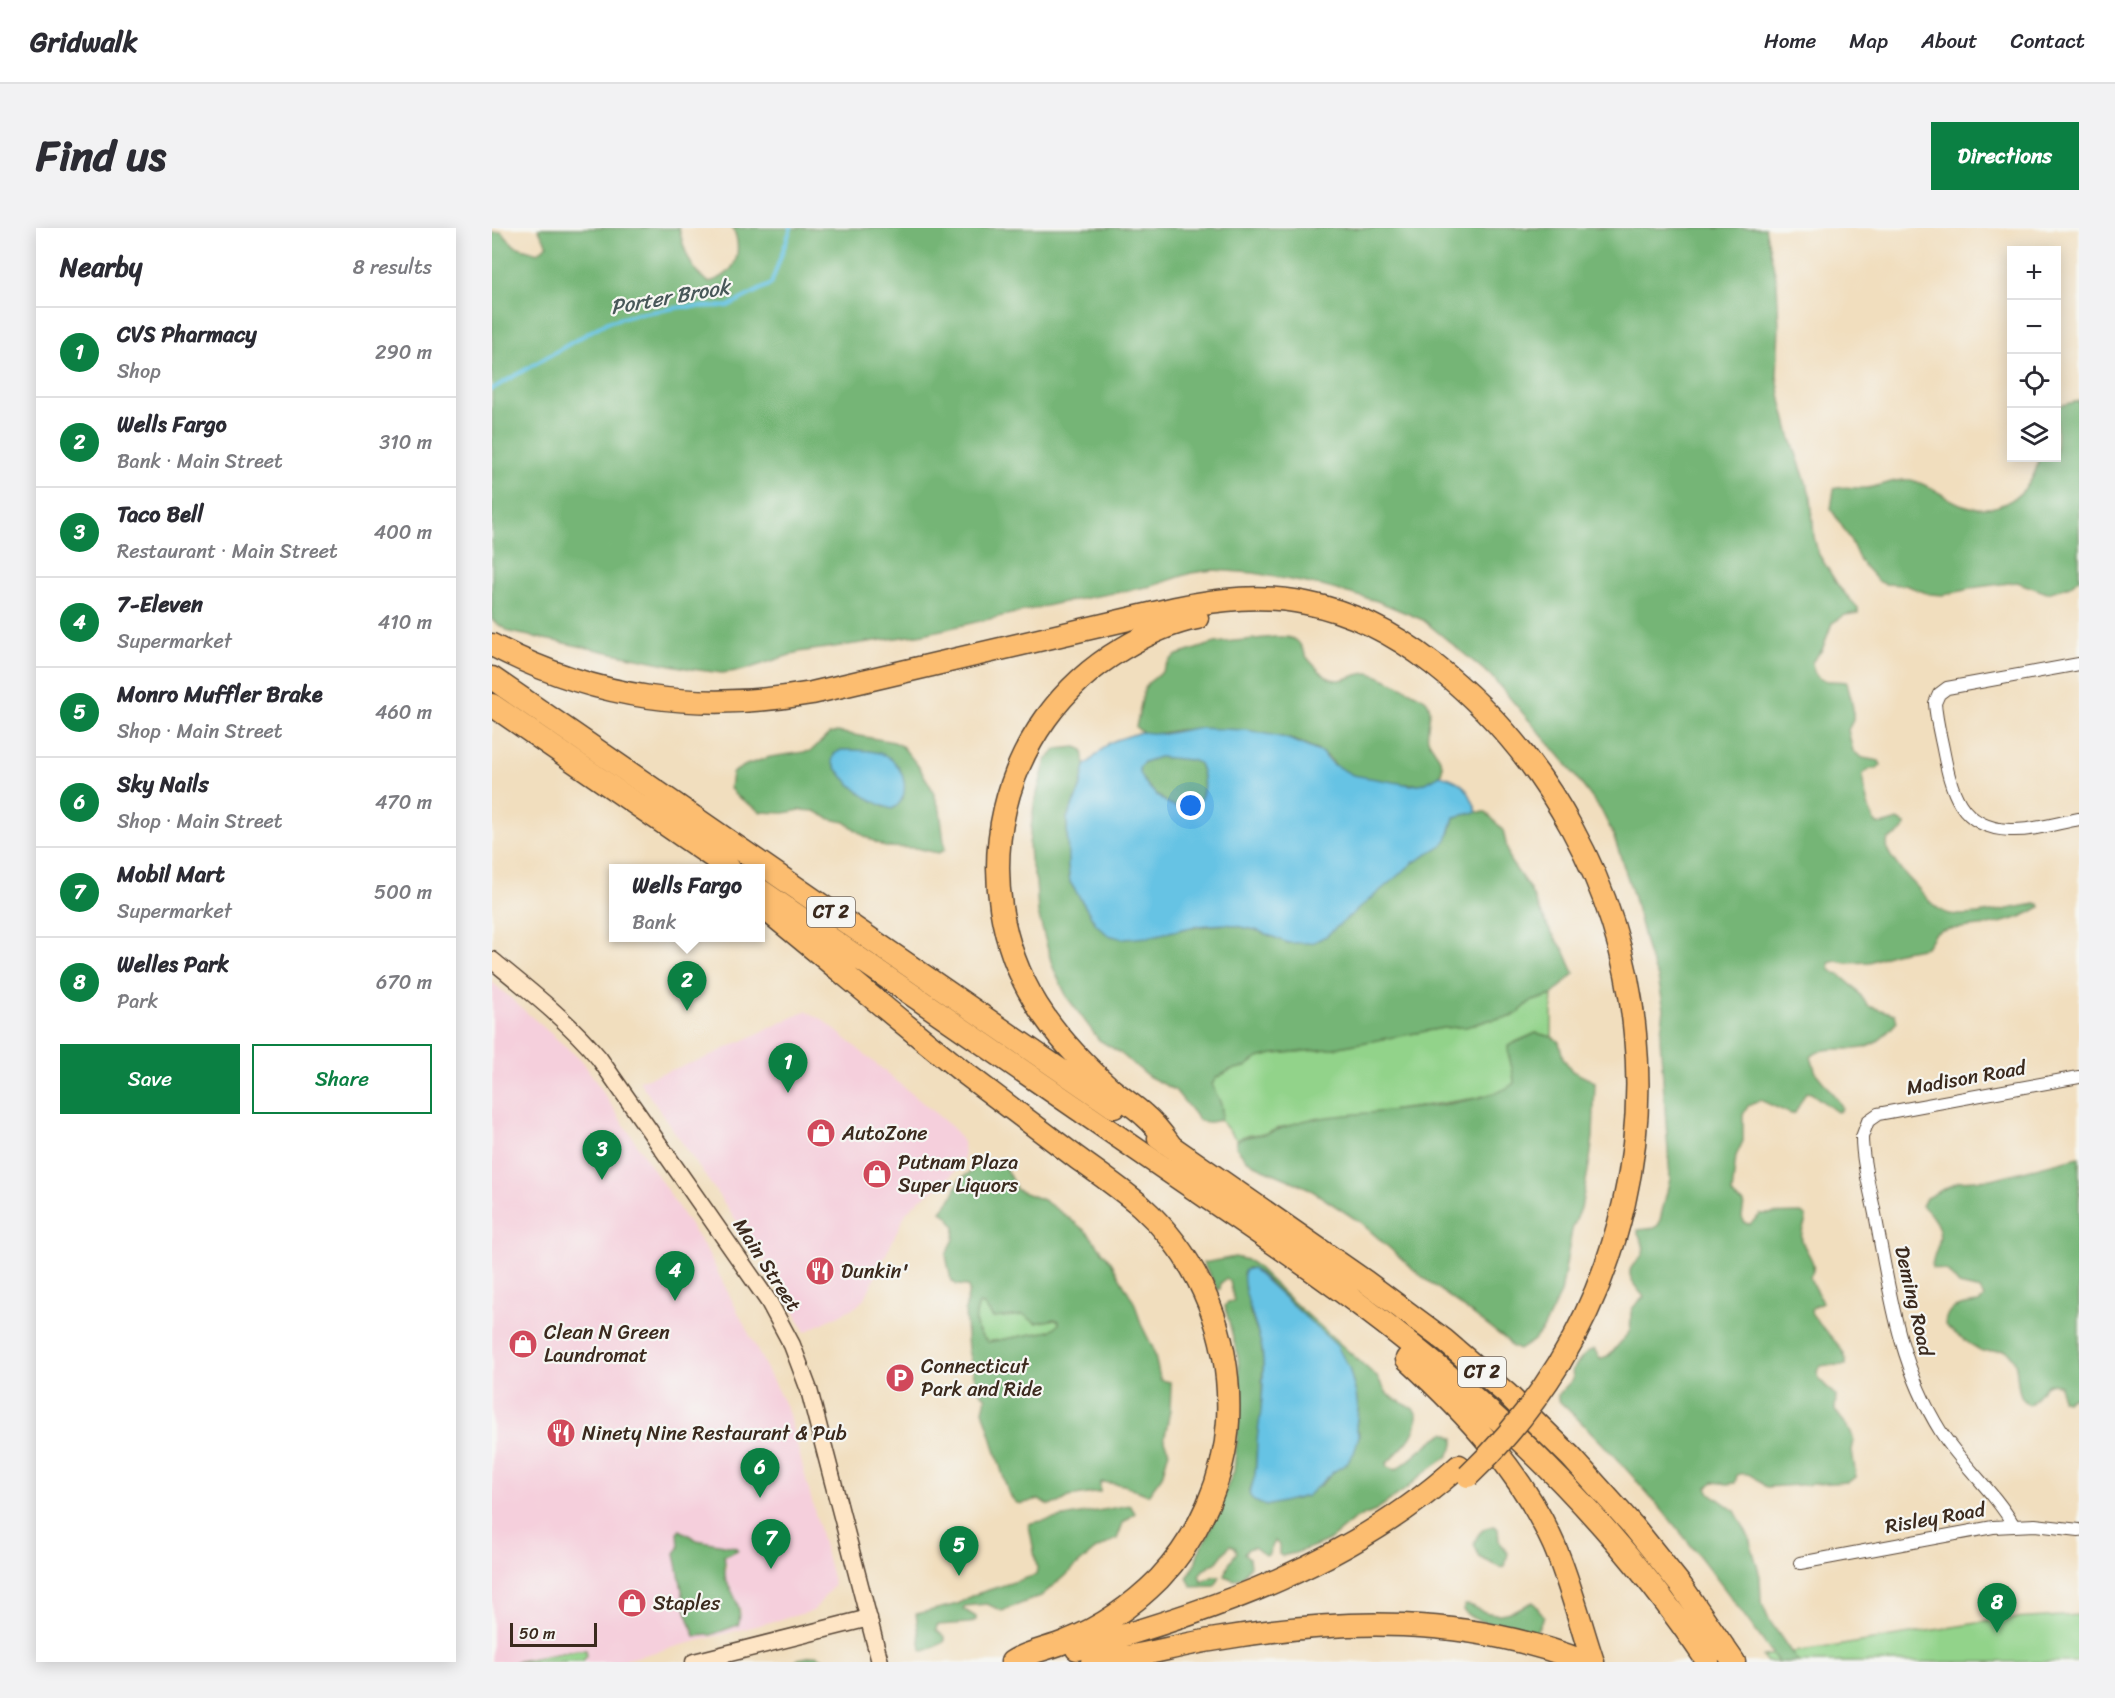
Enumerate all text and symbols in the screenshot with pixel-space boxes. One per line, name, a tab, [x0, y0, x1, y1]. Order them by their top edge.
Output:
text: Gridwalk	[30, 17, 138, 66]
text: Home	[1764, 22, 1816, 60]
text: Map	[1849, 22, 1888, 60]
text: About	[1921, 22, 1978, 60]
text: Contact	[2011, 22, 2085, 60]
text: Find us	[36, 119, 166, 193]
button: Directions	[1931, 122, 2079, 190]
text: Nearby	[60, 244, 142, 290]
map controls	[2007, 246, 2061, 462]
button: +	[2007, 246, 2061, 300]
text: 8 results	[353, 250, 432, 285]
water label: Porter Brook	[608, 267, 735, 326]
button: −	[2007, 300, 2061, 354]
text: CVS Pharmacy	[117, 315, 257, 354]
text: 1	[75, 335, 84, 370]
text: 290 m	[375, 335, 432, 370]
text: Shop	[117, 354, 161, 389]
button: locate	[2007, 354, 2061, 408]
text: Wells Fargo	[117, 405, 227, 444]
button: layers	[2007, 408, 2061, 462]
text: 2	[74, 425, 85, 460]
text: 310 m	[379, 425, 432, 460]
text: Bank · Main Street	[117, 444, 283, 479]
text: Taco Bell	[117, 495, 203, 534]
text: 3	[74, 515, 85, 550]
text: 400 m	[374, 515, 432, 550]
text: Restaurant · Main Street	[117, 534, 338, 569]
text: 7-Eleven	[117, 585, 203, 624]
text: 4	[73, 605, 86, 640]
text: 410 m	[378, 605, 432, 640]
text: Supermarket	[117, 624, 232, 659]
text: Monro Muffler Brake	[117, 675, 323, 714]
text: 5	[73, 695, 86, 730]
text: 460 m	[375, 695, 432, 730]
text: Shop · Main Street	[117, 714, 283, 749]
text: Sky Nails	[117, 765, 209, 804]
text: 6	[74, 785, 85, 820]
text: 470 m	[375, 785, 432, 820]
your location	[1176, 791, 1205, 820]
text: Shop · Main Street	[117, 804, 283, 839]
text: Mobil Mart	[117, 855, 225, 894]
popup	[609, 864, 765, 942]
text: Wells Fargo	[632, 866, 742, 905]
text: 7	[74, 875, 85, 910]
text: 500 m	[374, 875, 432, 910]
text: Supermarket	[117, 894, 232, 929]
road number: CT 2	[807, 897, 855, 927]
text: Bank	[632, 905, 676, 940]
text: Welles Park	[117, 945, 229, 984]
pin: 2	[668, 962, 706, 1011]
text: 8	[73, 965, 86, 1000]
text: 670 m	[376, 965, 432, 1000]
text: Park	[117, 984, 158, 1019]
button: Save	[60, 1044, 240, 1114]
button: Share	[252, 1044, 432, 1114]
pin: 1	[768, 1044, 808, 1093]
street label: Madison Road	[1904, 1050, 2030, 1106]
place label: AutoZone	[841, 1116, 928, 1151]
shop icon: AutoZone	[805, 1117, 837, 1149]
pin: 3	[582, 1130, 622, 1180]
place label: Putnam Plaza Super Liquors	[898, 1145, 1019, 1203]
shop icon: Putnam Plaza Super Liquors	[861, 1158, 893, 1190]
street label: Main Street	[723, 1211, 811, 1319]
street label: Deming Road	[1884, 1243, 1944, 1361]
pin: 4	[656, 1252, 694, 1301]
place label: Dunkin'	[841, 1254, 909, 1289]
restaurant icon: Dunkin'	[804, 1255, 836, 1287]
place label: Clean N Green Laundromat	[544, 1315, 670, 1373]
shop icon: Clean N Green Laundromat	[507, 1328, 539, 1360]
place label: Connecticut Park and Ride	[921, 1349, 1042, 1407]
road number: CT 2	[1458, 1357, 1506, 1387]
parking icon: Connecticut Park and Ride	[884, 1362, 916, 1394]
place label: Ninety Nine Restaurant & Pub	[582, 1416, 847, 1451]
restaurant icon: Ninety Nine Restaurant & Pub	[545, 1417, 577, 1449]
pin: 6	[740, 1448, 780, 1498]
street label: Risley Road	[1882, 1492, 1989, 1544]
pin: 7	[752, 1520, 790, 1569]
pin: 5	[940, 1526, 978, 1576]
pin: 8	[1978, 1584, 2016, 1633]
place label: Staples	[653, 1586, 721, 1621]
shop icon: Staples	[616, 1587, 648, 1619]
text: 50 m	[519, 1619, 555, 1648]
scale bar	[510, 1620, 597, 1648]

